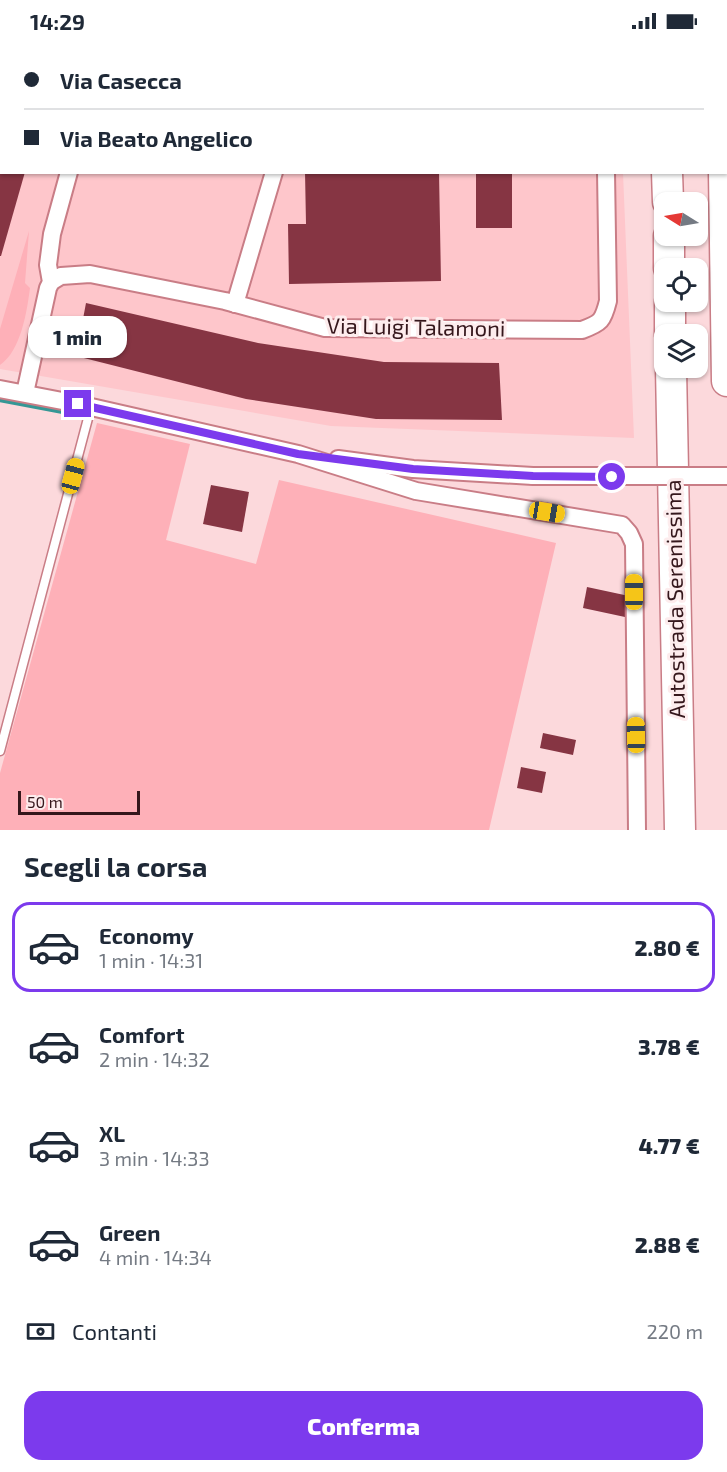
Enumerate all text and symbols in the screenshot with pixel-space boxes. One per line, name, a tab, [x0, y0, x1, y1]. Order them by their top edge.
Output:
text: 14:29	[30, 8, 85, 34]
text: Via Casecca	[60, 67, 182, 93]
text: Via Beato Angelico	[60, 125, 253, 151]
north arrow	[654, 192, 708, 246]
map controls	[654, 192, 708, 378]
button: locate	[654, 258, 708, 312]
street label: Via Luigi Talamoni	[326, 311, 506, 341]
callout: 1 min	[28, 317, 128, 359]
button: layers	[654, 324, 708, 378]
text: 1 min	[53, 325, 102, 349]
route end	[64, 390, 91, 417]
car	[60, 456, 86, 496]
route start	[598, 463, 625, 490]
street label: Autostrada Serenissima	[659, 479, 689, 719]
car	[528, 500, 566, 524]
car	[625, 574, 643, 610]
car	[627, 717, 645, 753]
scale bar	[18, 788, 140, 816]
text: 50 m	[27, 792, 63, 811]
text: Scegli la corsa	[24, 850, 207, 882]
icon: car	[27, 920, 81, 974]
text: Economy	[99, 922, 194, 948]
text: 2.80 €	[635, 934, 700, 960]
text: 1 min · 14:31	[99, 948, 203, 972]
icon: car	[27, 1019, 81, 1073]
text: Comfort	[99, 1021, 184, 1047]
text: 3.78 €	[638, 1033, 700, 1059]
text: 2 min · 14:32	[99, 1047, 210, 1071]
icon: car	[27, 1118, 81, 1172]
text: XL	[99, 1120, 125, 1146]
text: 4.77 €	[638, 1132, 700, 1158]
text: 3 min · 14:33	[99, 1146, 210, 1170]
icon: car	[27, 1217, 81, 1271]
text: Green	[99, 1219, 161, 1245]
text: 2.88 €	[635, 1231, 700, 1257]
text: 4 min · 14:34	[99, 1245, 212, 1269]
icon: cash	[24, 1315, 57, 1348]
text: Contanti	[72, 1318, 157, 1344]
text: 220 m	[646, 1319, 703, 1343]
button: Conferma	[24, 1391, 703, 1460]

